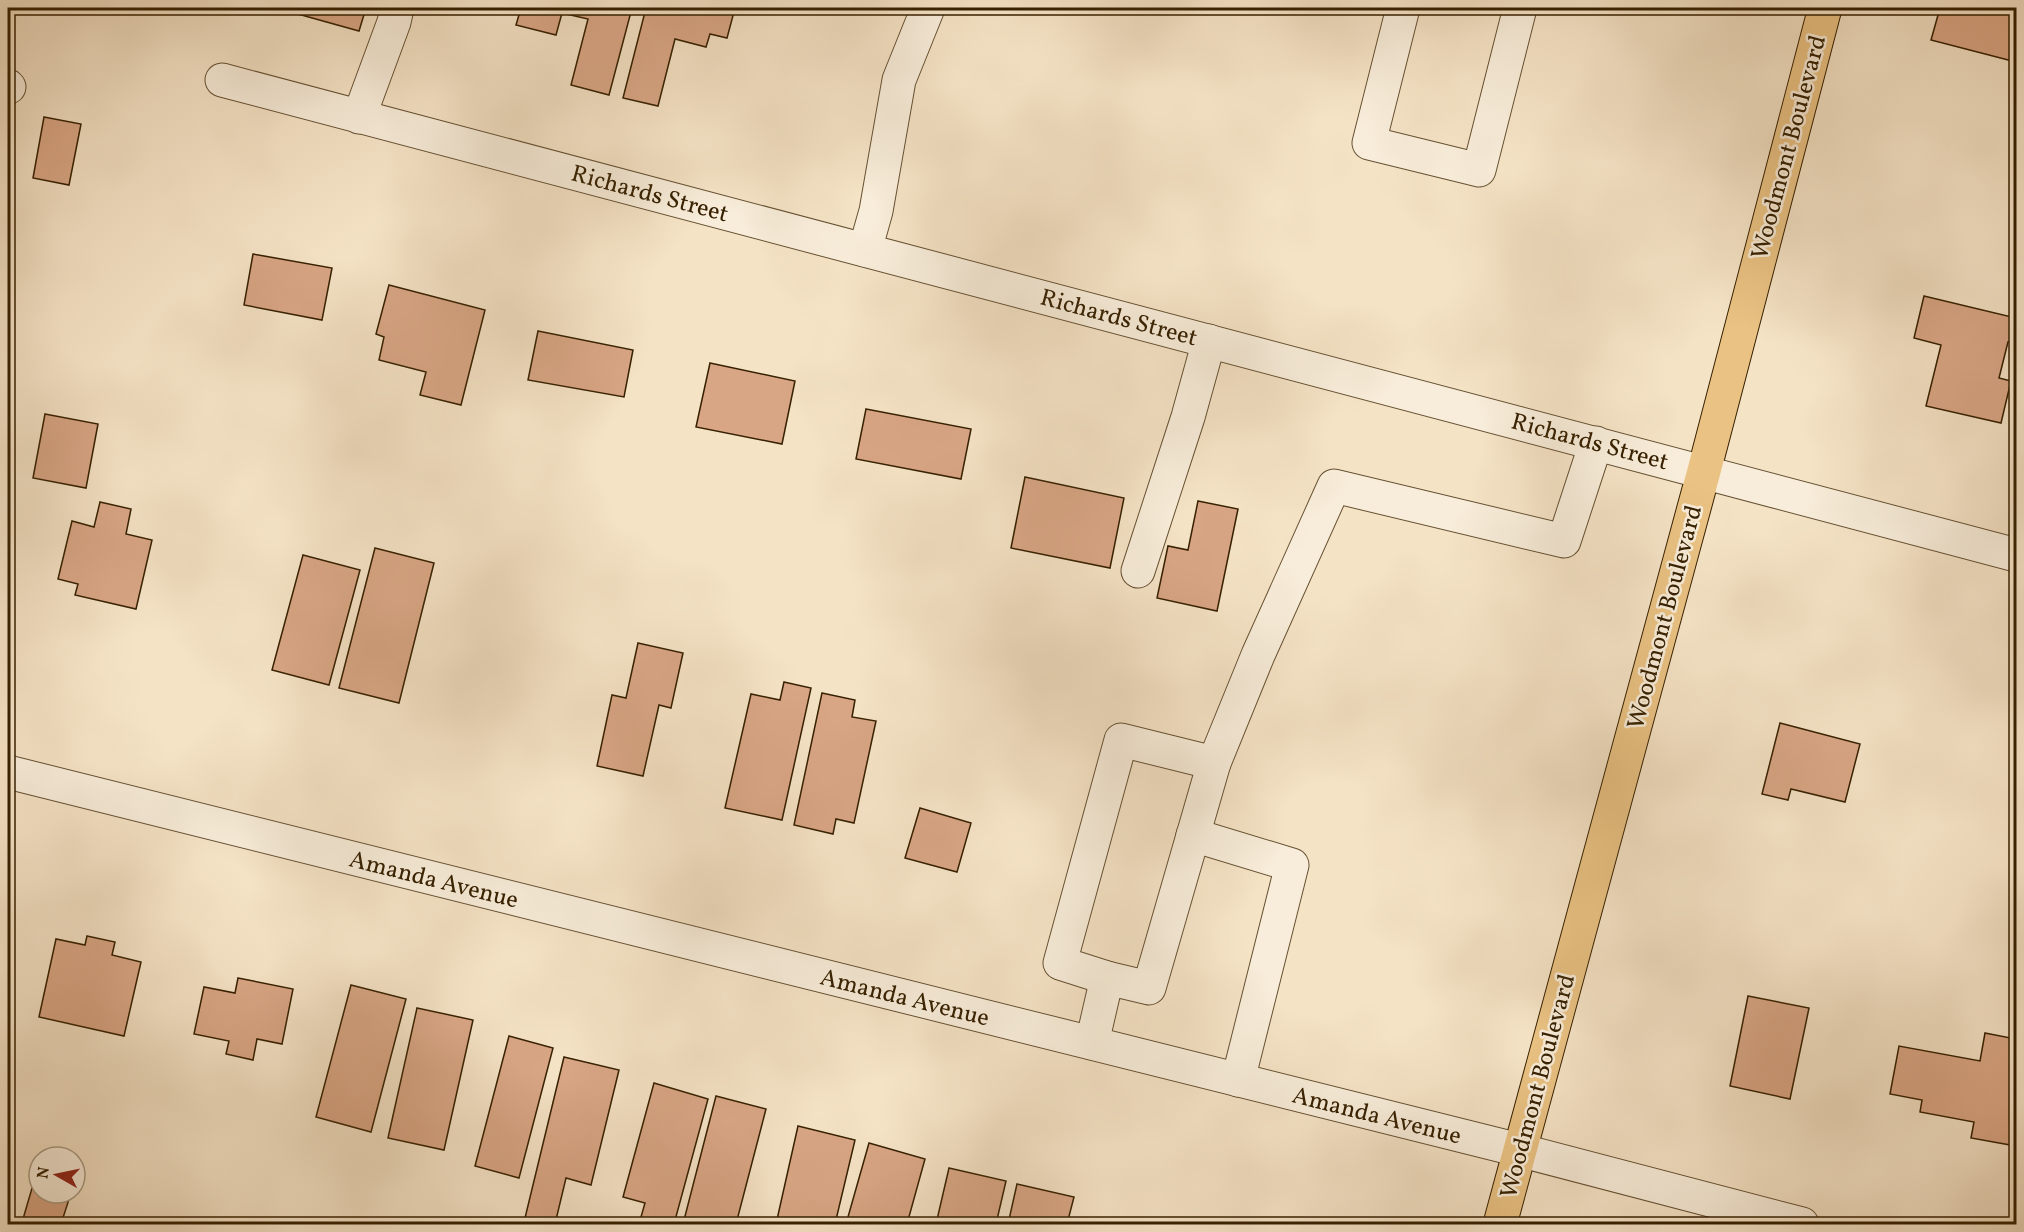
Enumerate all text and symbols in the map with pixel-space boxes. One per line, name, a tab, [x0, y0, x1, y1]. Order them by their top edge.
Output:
street label: Woodmont Boulevard	[1744, 32, 1836, 263]
street label: Richards Street	[567, 158, 732, 232]
street label: Richards Street	[1036, 282, 1201, 356]
street label: Richards Street	[1507, 406, 1672, 480]
street label: Woodmont Boulevard	[1620, 502, 1712, 733]
street label: Amanda Avenue	[345, 843, 522, 918]
street label: Amanda Avenue	[816, 961, 993, 1036]
street label: Woodmont Boulevard	[1493, 971, 1585, 1202]
street label: Amanda Avenue	[1288, 1079, 1465, 1154]
north arrow	[27, 1145, 87, 1205]
text: N	[32, 1165, 56, 1180]

